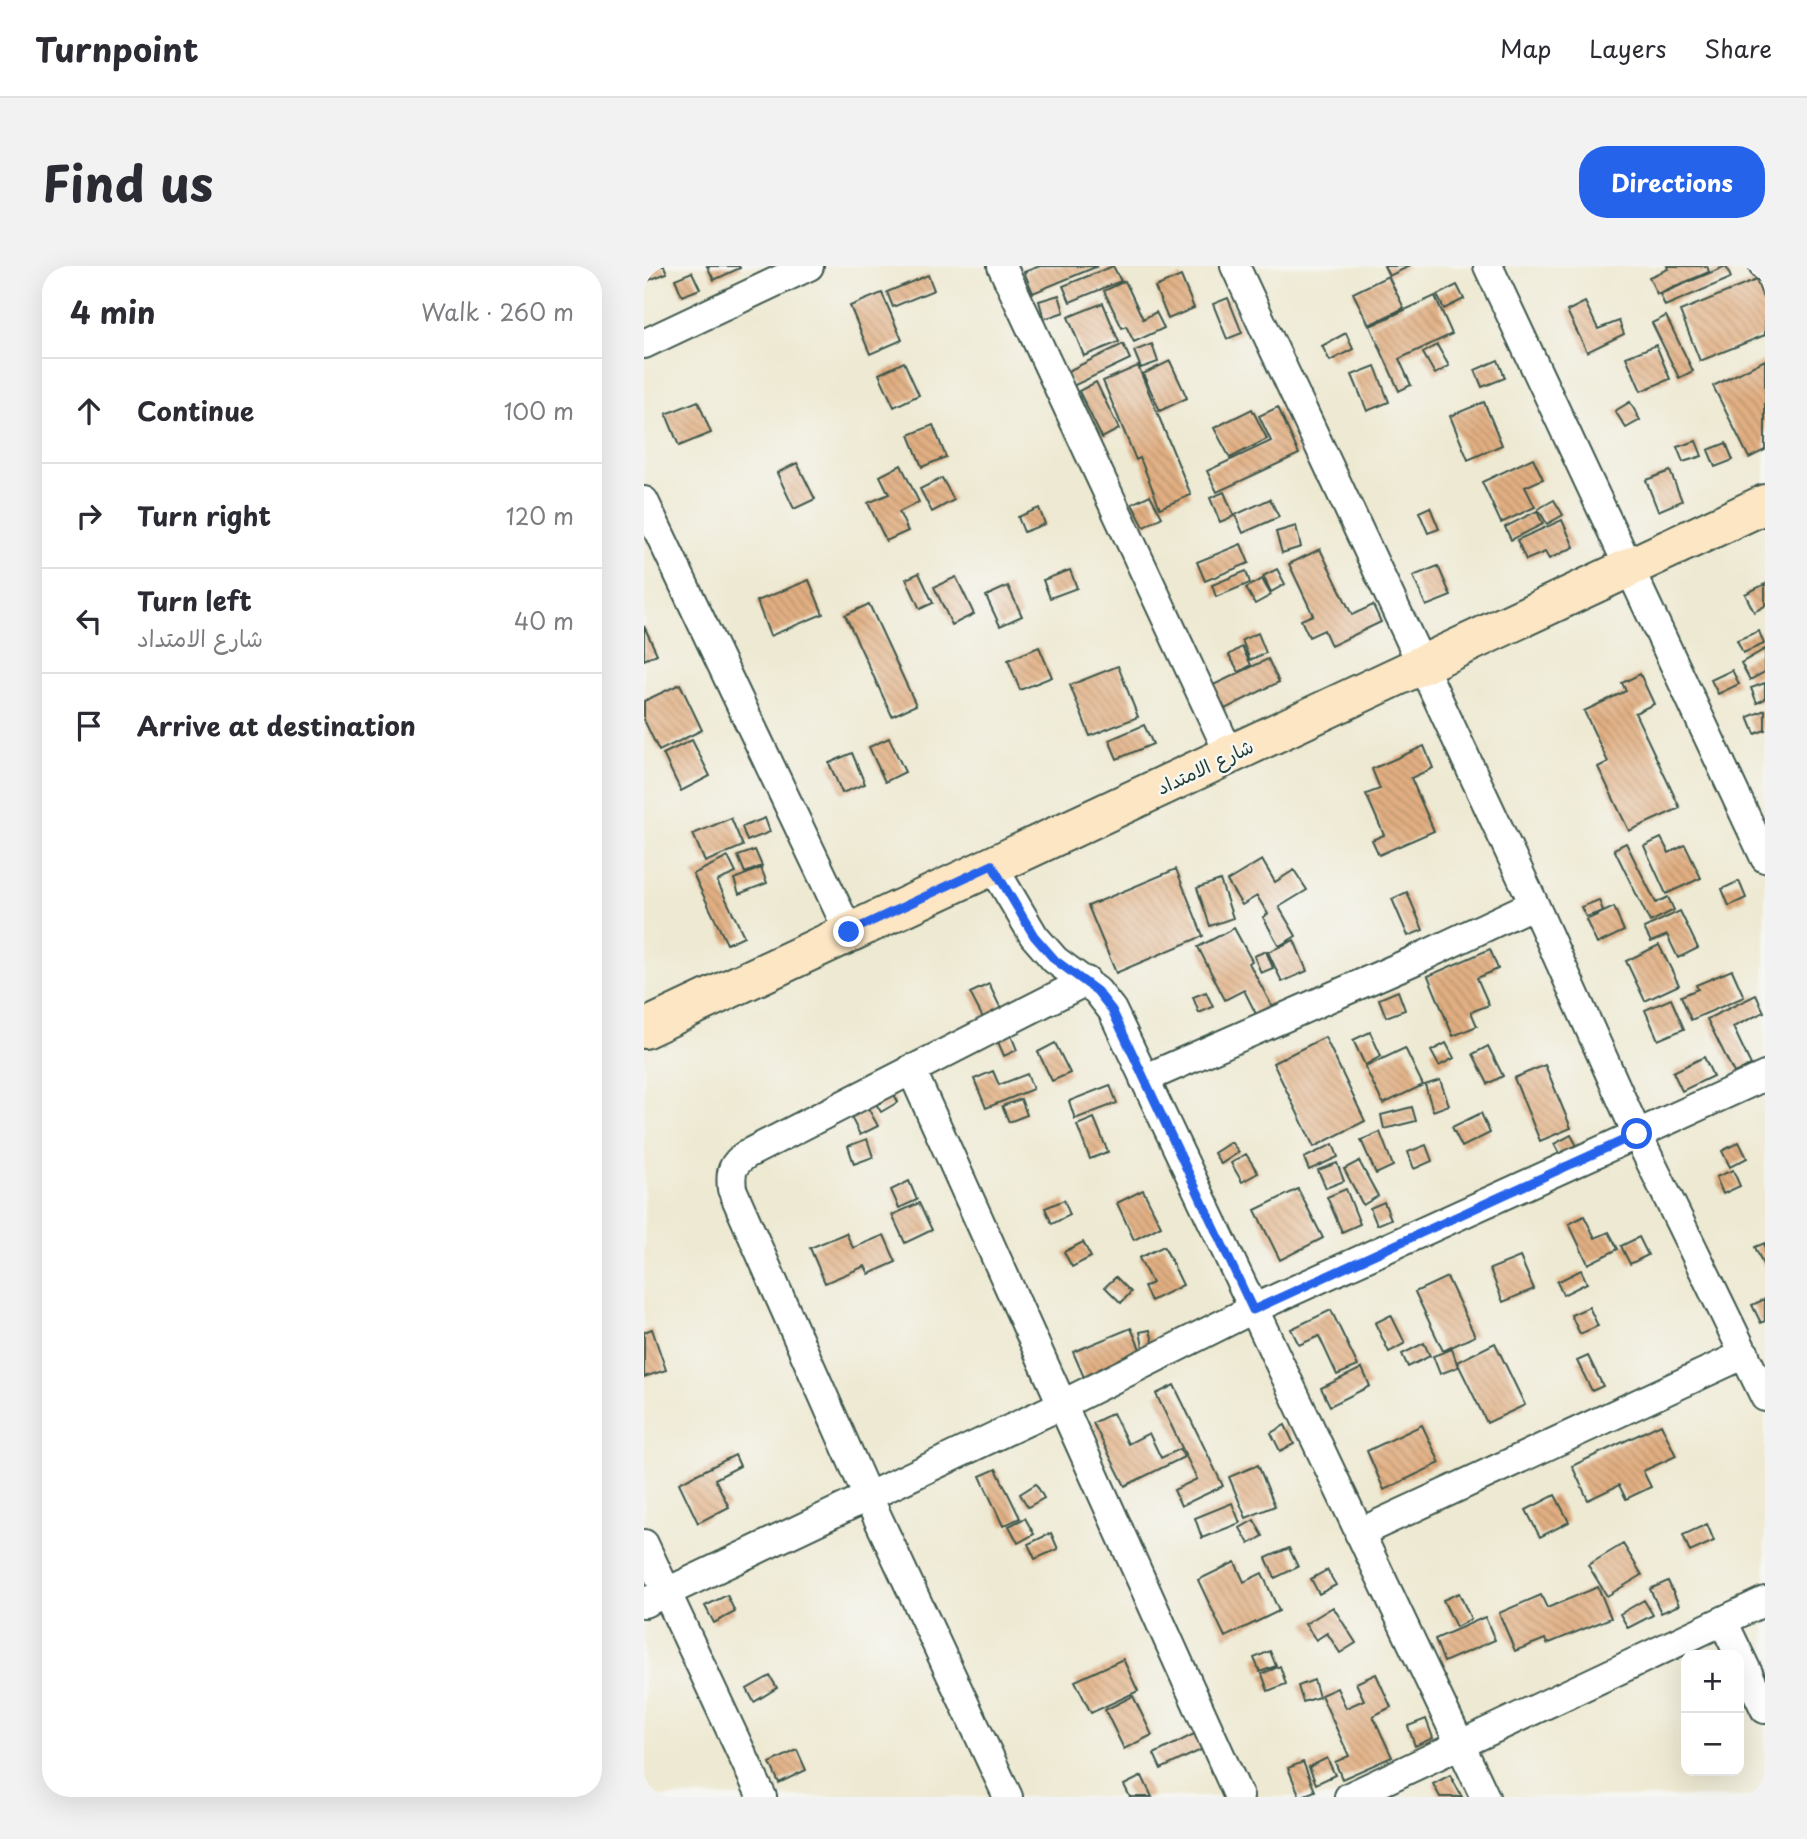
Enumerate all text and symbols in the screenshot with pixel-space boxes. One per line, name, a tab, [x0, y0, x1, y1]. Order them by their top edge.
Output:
text: Turnpoint	[35, 23, 199, 73]
text: Map	[1500, 30, 1551, 66]
text: Layers	[1589, 30, 1666, 66]
text: Share	[1704, 30, 1772, 66]
text: Find us	[42, 145, 213, 219]
button: Directions	[1579, 146, 1765, 218]
text: 4 min	[70, 289, 156, 334]
text: Walk · 260 m	[421, 294, 574, 329]
text: Continue	[137, 391, 254, 430]
icon: ahead	[70, 392, 108, 430]
text: 100 m	[504, 393, 574, 428]
text: Turn right	[137, 496, 271, 535]
icon: right	[70, 497, 108, 535]
text: 120 m	[506, 498, 574, 533]
text: Turn left	[137, 581, 252, 620]
icon: left	[70, 602, 108, 640]
text: 40 m	[514, 603, 574, 638]
text: شارع الامتداد	[137, 620, 263, 655]
text: Arrive at destination	[137, 706, 416, 745]
icon: arrive	[70, 707, 108, 745]
street label: شارع الامتداد	[1151, 731, 1258, 802]
route end	[833, 916, 864, 947]
route start	[1621, 1118, 1652, 1149]
map controls	[1681, 1650, 1744, 1776]
button: +	[1681, 1650, 1744, 1713]
button: −	[1681, 1713, 1744, 1776]

